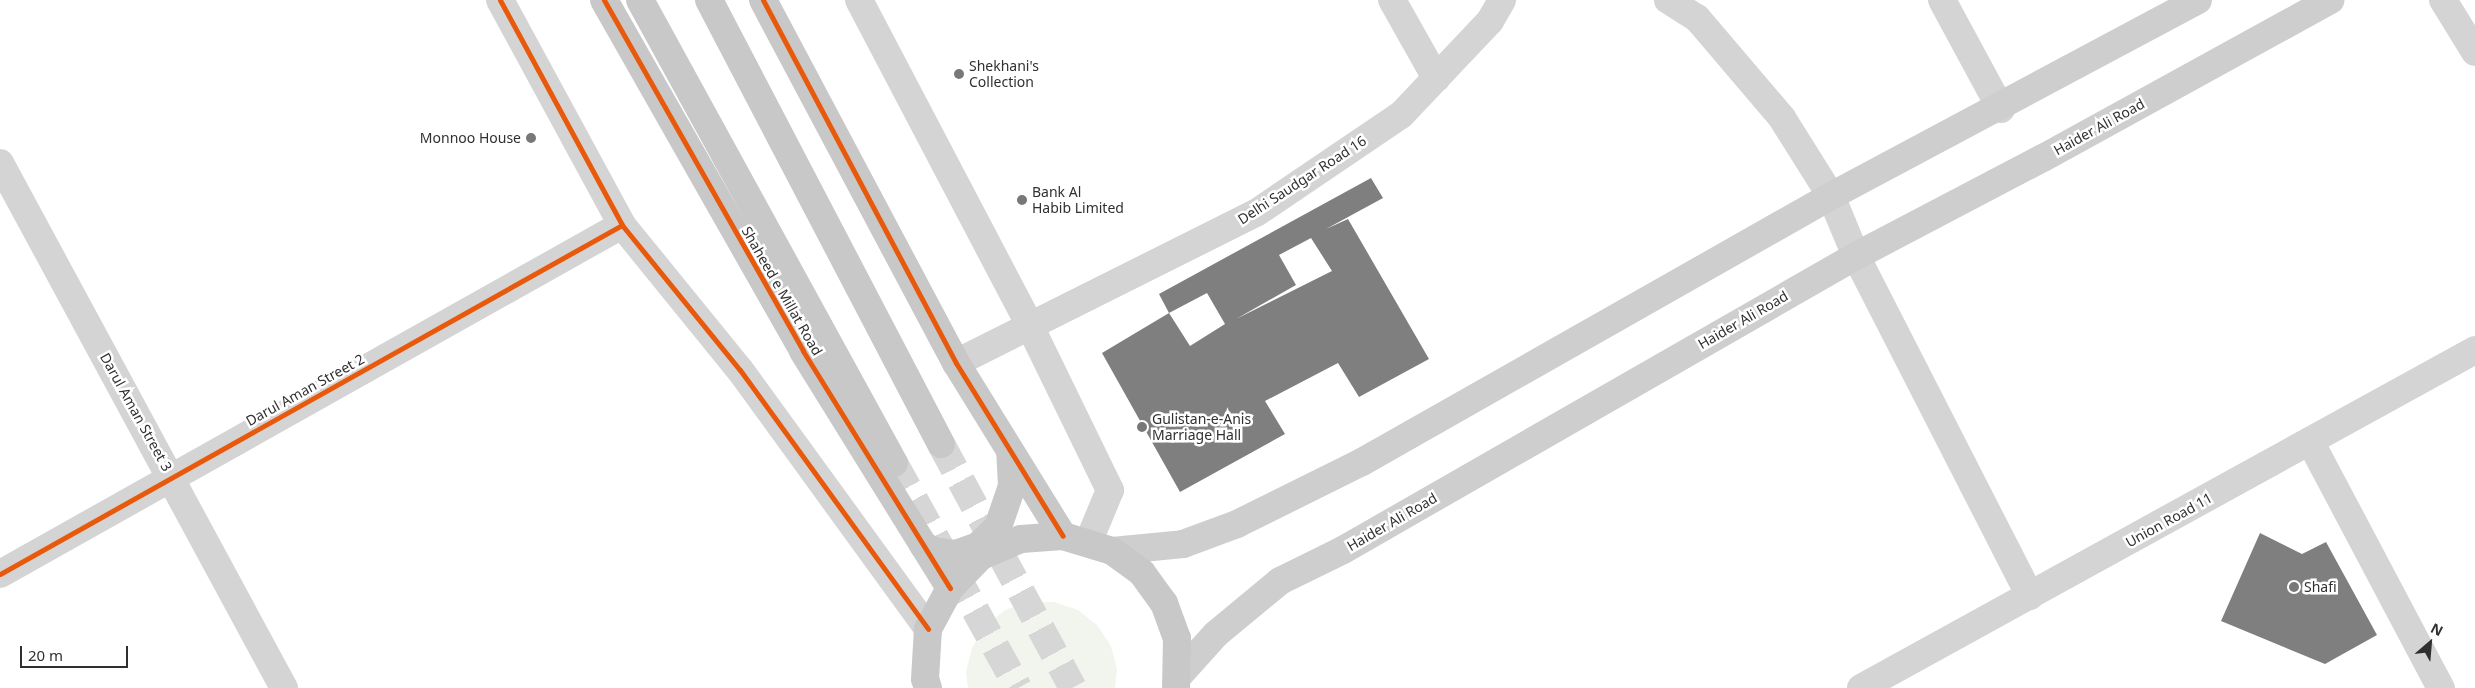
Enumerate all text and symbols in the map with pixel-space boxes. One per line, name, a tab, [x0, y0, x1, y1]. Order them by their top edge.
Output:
place label: Shekhani's Collection	[969, 58, 1039, 90]
marker: Shekhani's Collection	[953, 68, 965, 80]
street label: Haider Ali Road	[2051, 95, 2147, 159]
place label: Monnoo House	[420, 130, 521, 146]
marker: Monnoo House	[525, 132, 537, 144]
street label: Delhi Saudgar Road 16	[1235, 132, 1369, 228]
place label: Bank Al Habib Limited	[1032, 184, 1124, 216]
marker: Bank Al Habib Limited	[1016, 194, 1028, 206]
street label: Shaheed e Millat Road	[738, 224, 826, 358]
street label: Haider Ali Road	[1695, 287, 1791, 353]
street label: Darul Aman Street 3	[96, 350, 176, 474]
street label: Darul Aman Street 2	[243, 350, 367, 430]
place label: Gulistan-e-Anis Marriage Hall	[1152, 411, 1251, 444]
marker: Gulistan-e-Anis Marriage Hall	[1136, 421, 1148, 433]
street label: Haider Ali Road	[1344, 489, 1440, 555]
street label: Union Road 11	[2123, 489, 2215, 551]
place label: Shafi	[2304, 579, 2337, 595]
marker: Shafi	[2288, 581, 2300, 593]
north arrow	[2405, 618, 2455, 668]
text: N	[2428, 618, 2446, 640]
scale bar	[22, 636, 130, 668]
text: 20 m	[28, 645, 63, 665]

